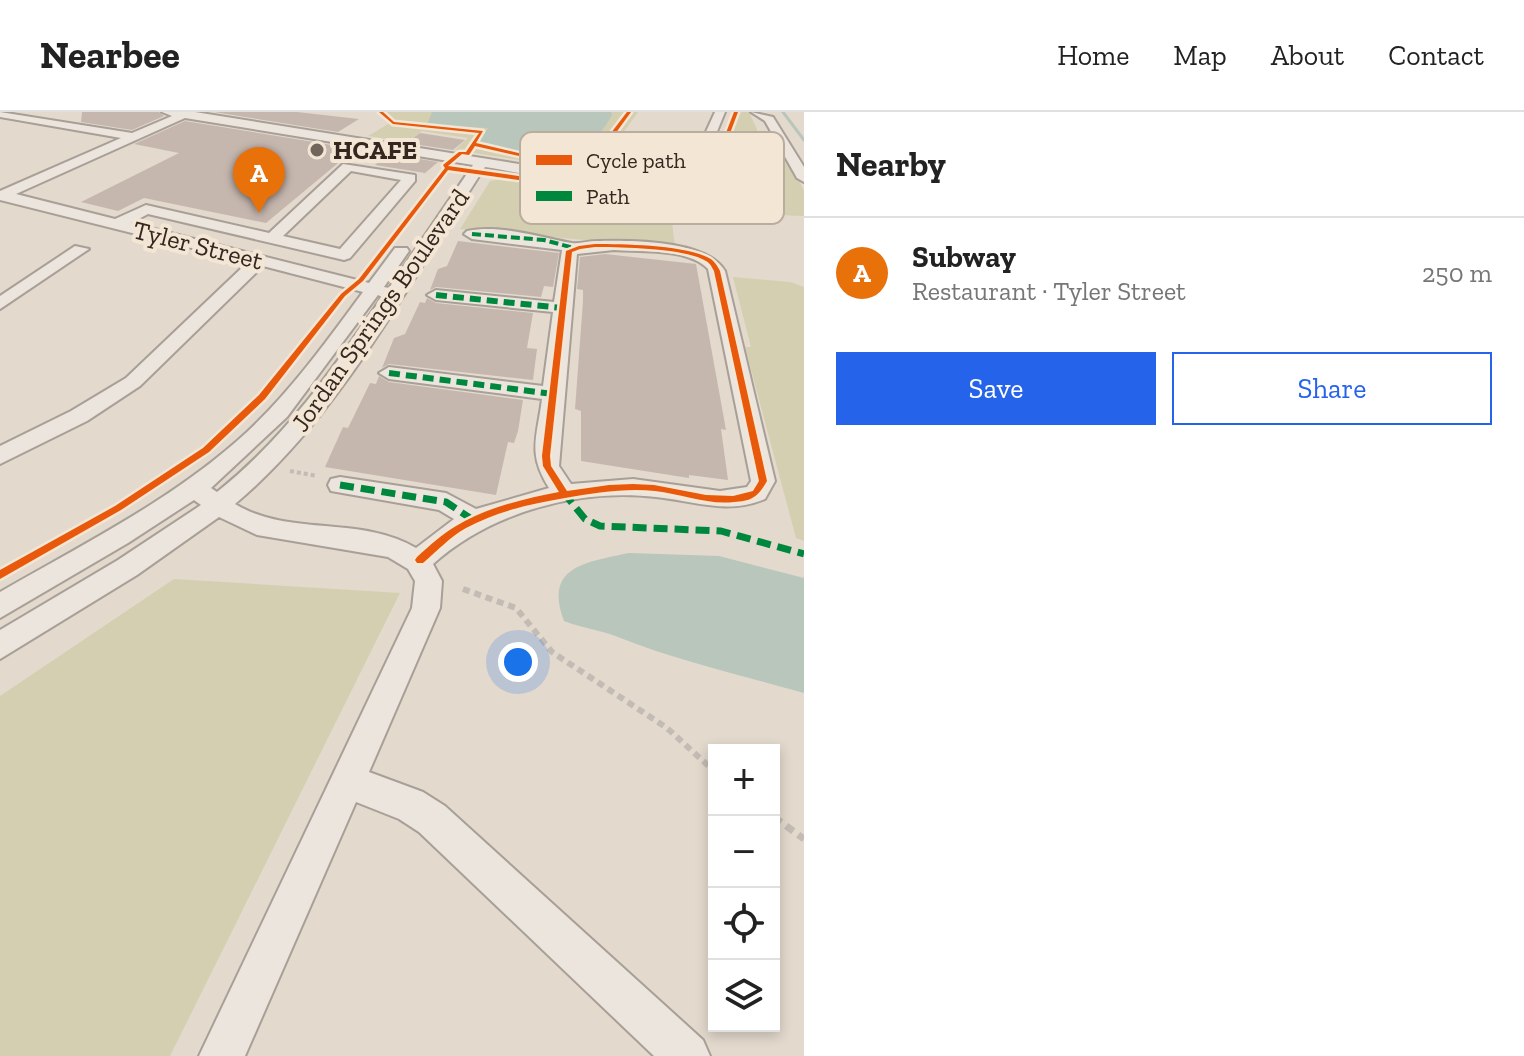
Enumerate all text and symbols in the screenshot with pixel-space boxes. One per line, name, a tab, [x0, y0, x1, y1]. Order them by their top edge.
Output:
text: Nearbee	[40, 32, 180, 78]
text: Home	[1057, 39, 1129, 72]
text: Map	[1173, 39, 1227, 72]
text: About	[1271, 39, 1344, 72]
text: Contact	[1388, 39, 1484, 72]
legend	[520, 132, 784, 224]
place label: HCAFE	[333, 134, 417, 166]
marker: HCAFE	[308, 141, 326, 159]
text: Nearby	[836, 144, 946, 185]
pin: A	[233, 147, 285, 213]
text: Cycle path	[586, 147, 686, 174]
street label: Jordan Springs Boulevard	[284, 182, 476, 438]
text: Path	[586, 183, 630, 210]
street label: Tyler Street	[130, 213, 267, 277]
text: Subway	[912, 239, 1016, 275]
text: A	[853, 257, 871, 289]
text: 250 m	[1422, 257, 1492, 289]
text: Restaurant · Tyler Street	[912, 275, 1186, 307]
button: Save	[836, 352, 1156, 425]
button: Share	[1172, 352, 1492, 425]
your location	[498, 642, 538, 682]
map controls	[708, 744, 780, 1032]
button: +	[708, 744, 780, 816]
button: −	[708, 816, 780, 888]
button: locate	[708, 888, 780, 960]
button: layers	[708, 960, 780, 1032]

